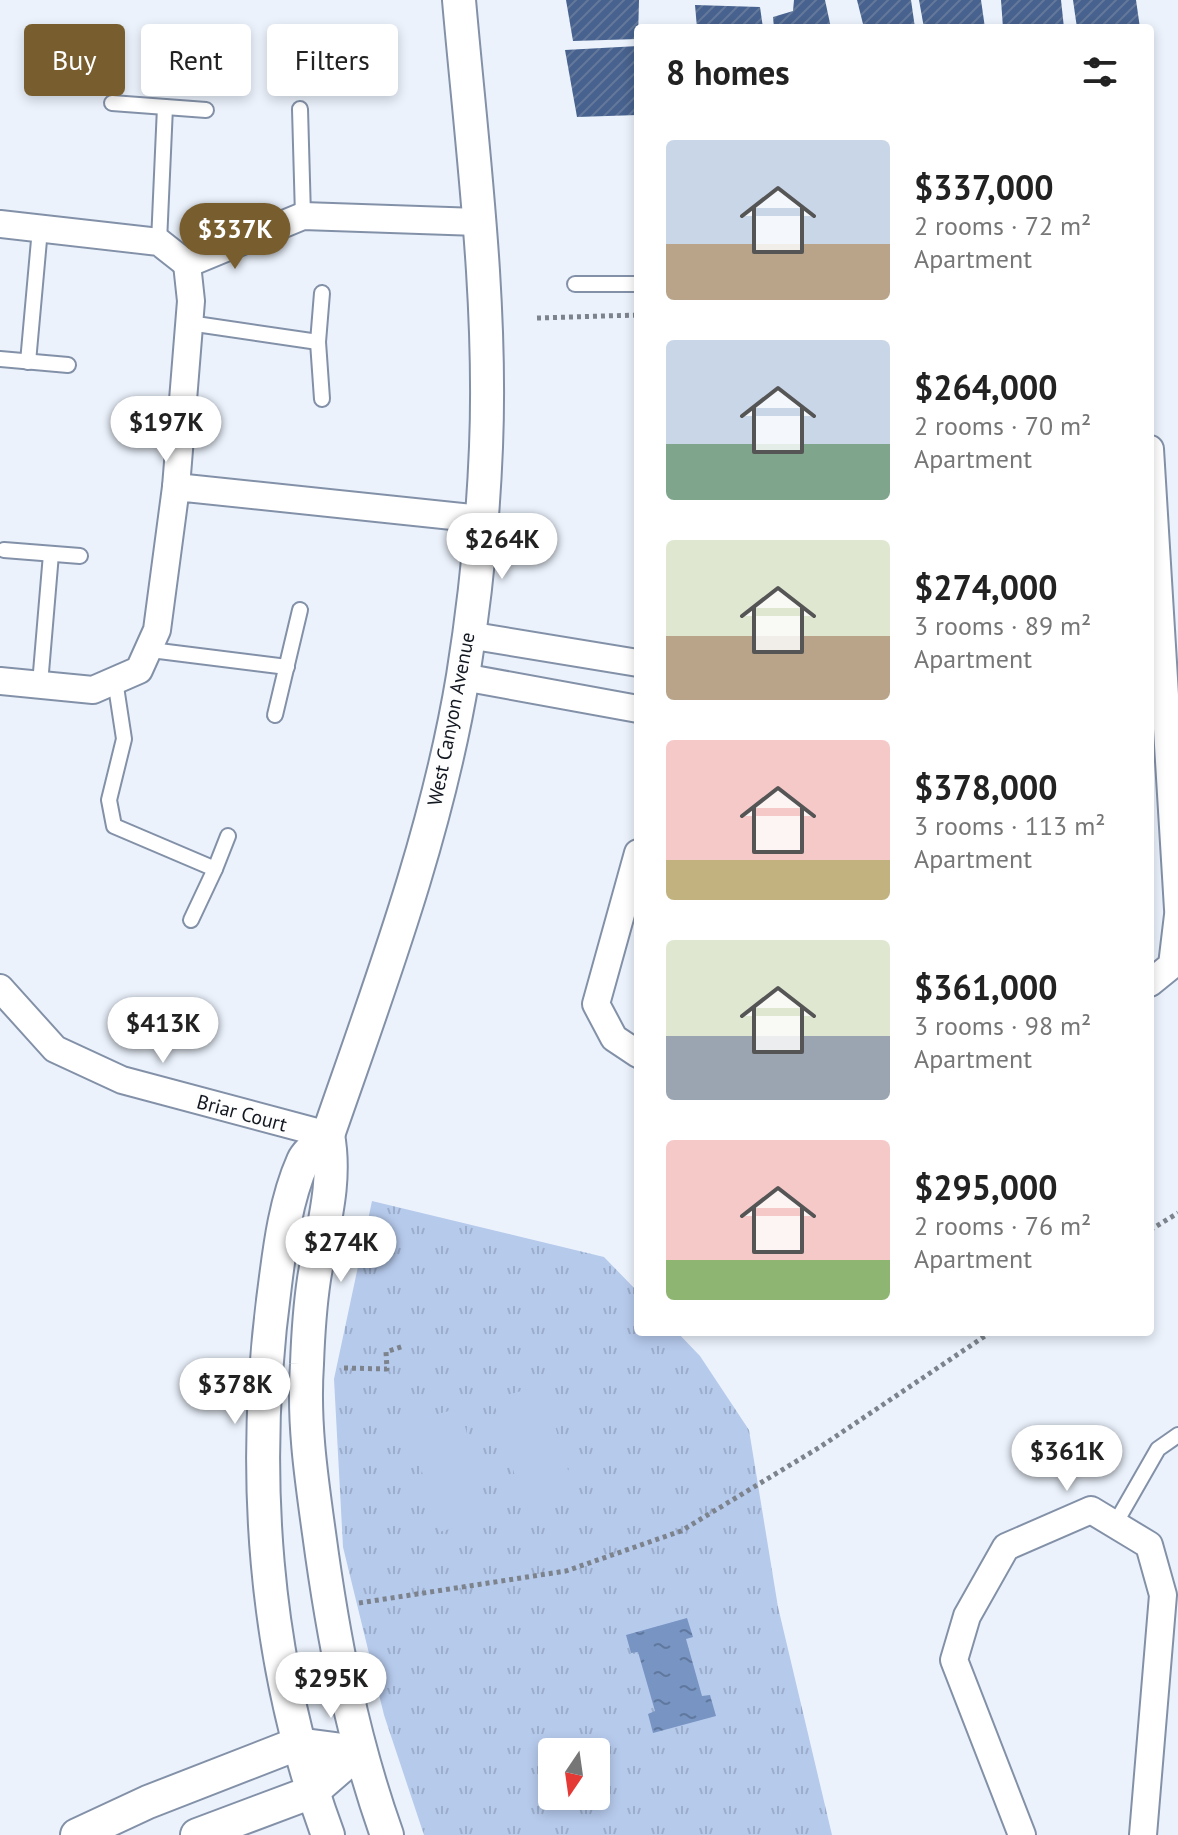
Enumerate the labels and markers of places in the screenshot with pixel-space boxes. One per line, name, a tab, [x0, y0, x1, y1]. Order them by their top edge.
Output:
pin: $337K	[179, 203, 291, 271]
pin: $197K	[110, 396, 222, 464]
pin: $264K	[446, 513, 558, 581]
pin: $413K	[107, 997, 219, 1065]
pin: $274K	[285, 1216, 397, 1284]
pin: $378K	[179, 1358, 291, 1426]
pin: $361K	[1011, 1425, 1123, 1493]
pin: $295K	[275, 1652, 387, 1720]

